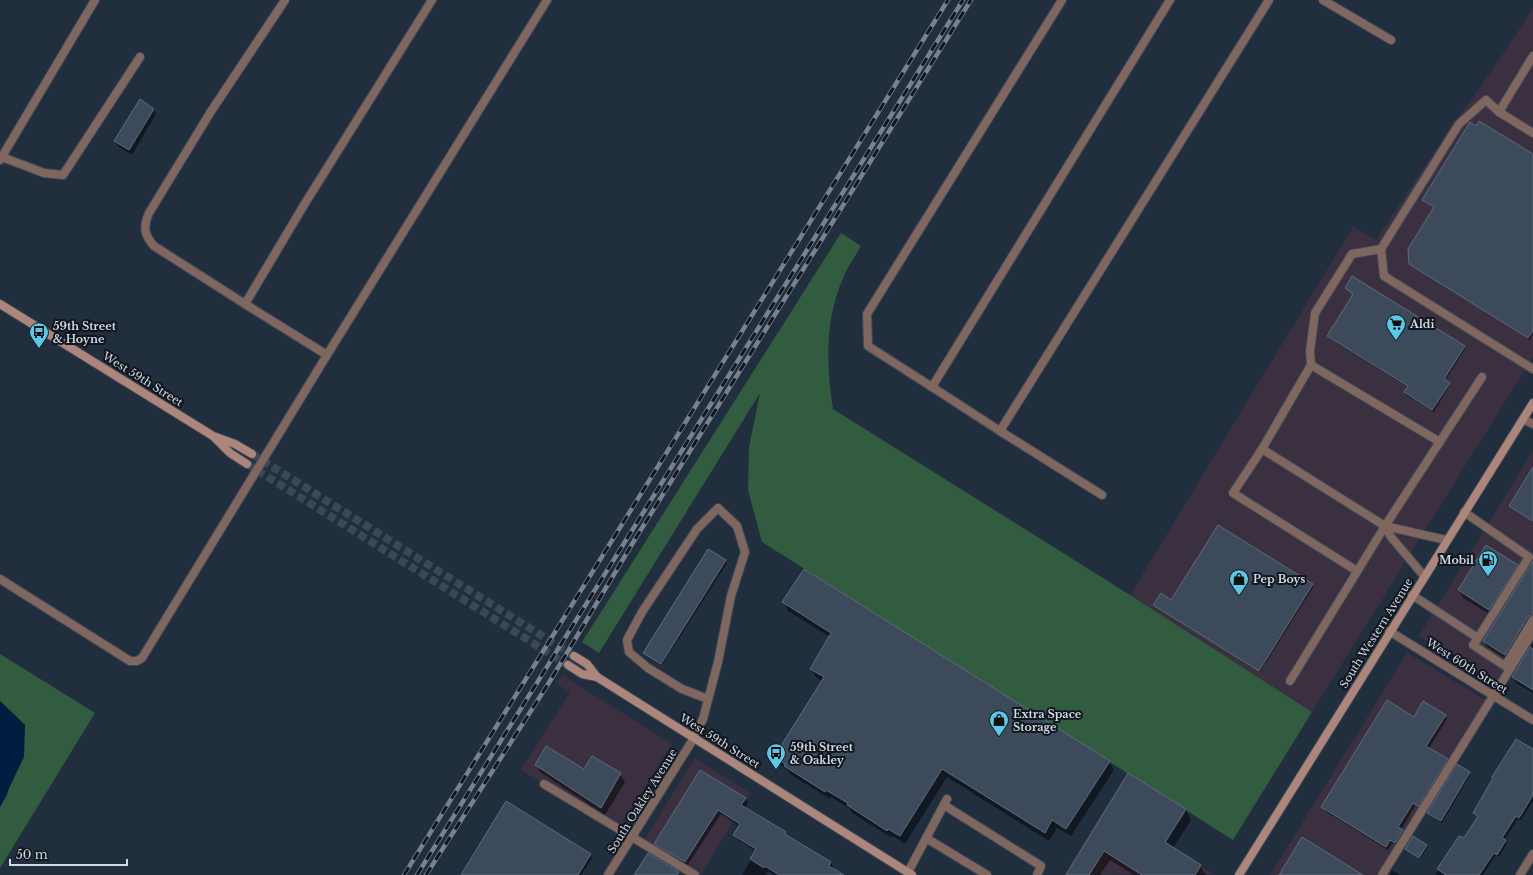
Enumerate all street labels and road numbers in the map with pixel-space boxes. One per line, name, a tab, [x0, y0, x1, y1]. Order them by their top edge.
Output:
street label: West 59th Street	[99, 348, 186, 410]
street label: South Western Avenue	[1336, 575, 1416, 691]
street label: West 60th Street	[1423, 635, 1511, 697]
street label: West 59th Street	[676, 710, 763, 772]
street label: South Oakley Avenue	[604, 746, 680, 856]

